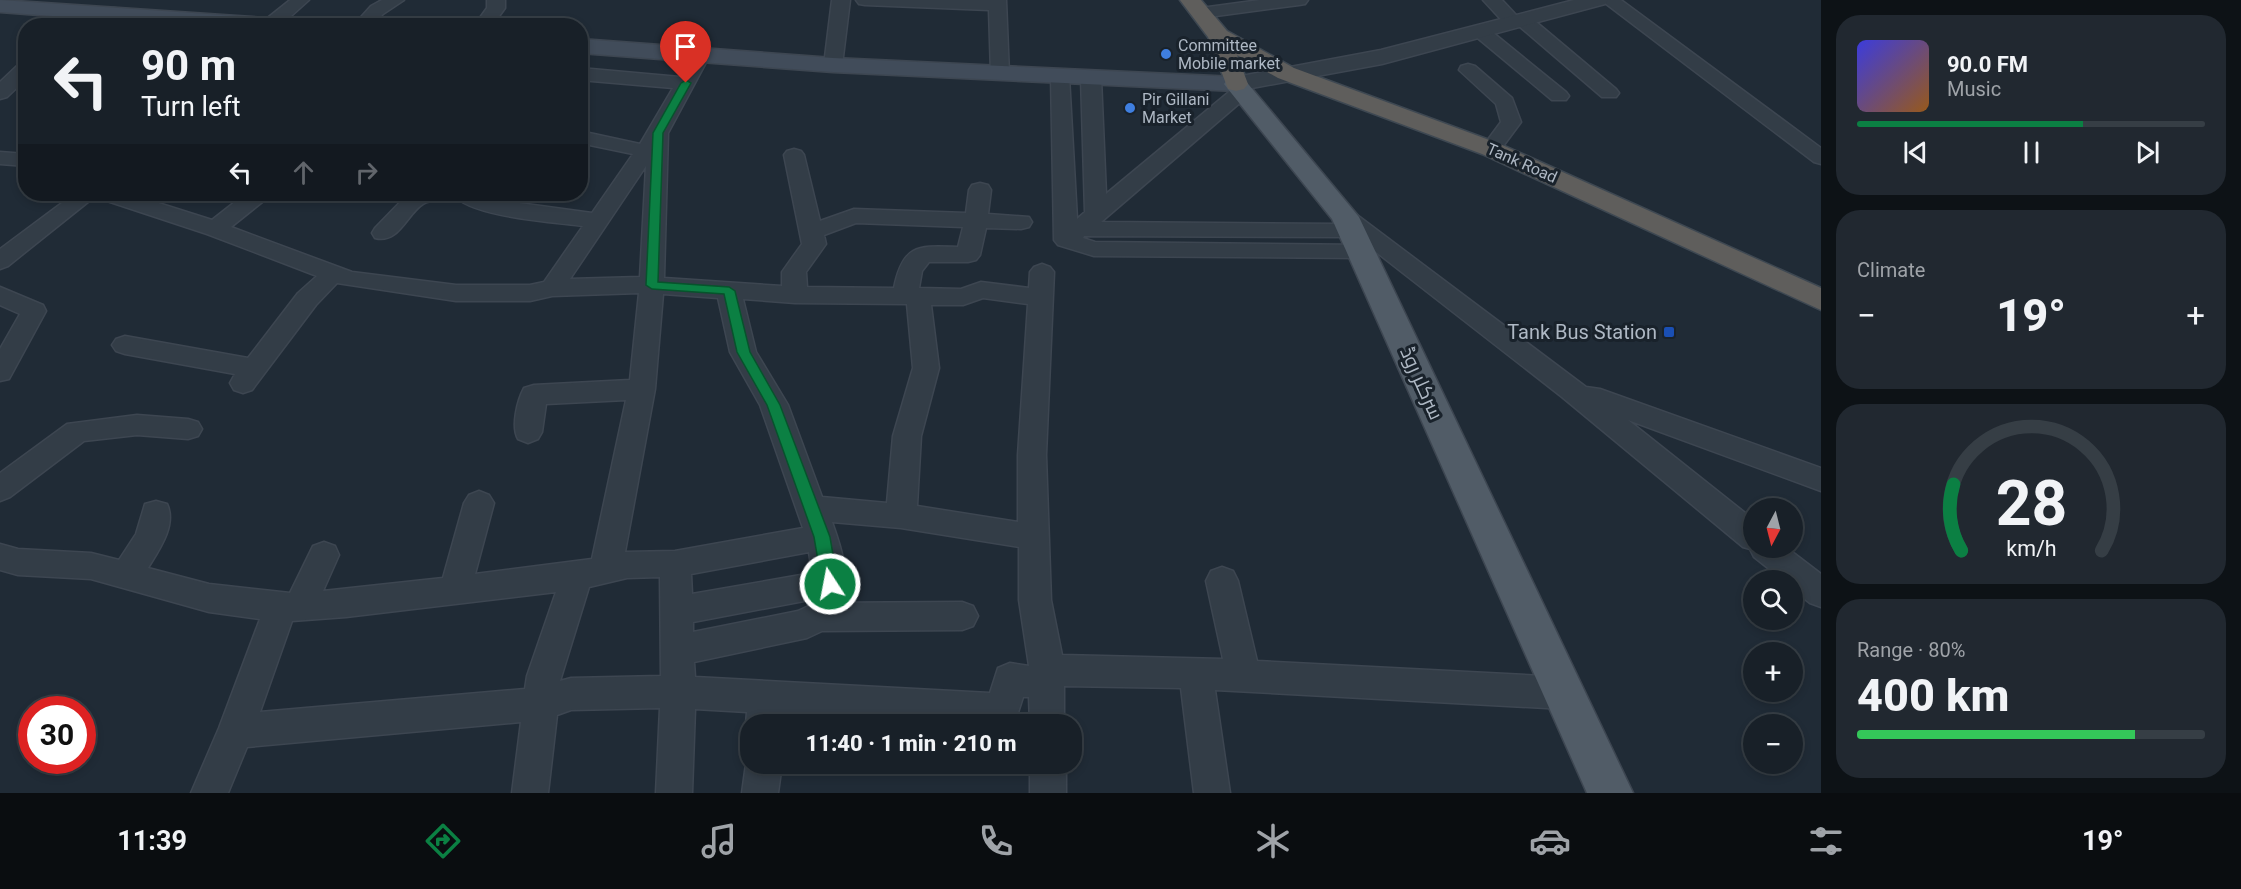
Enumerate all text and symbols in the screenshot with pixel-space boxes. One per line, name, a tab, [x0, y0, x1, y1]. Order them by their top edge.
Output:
pin	[660, 21, 711, 83]
icon: arrive	[669, 30, 702, 63]
place label: Committee Mobile market	[1178, 36, 1280, 73]
text: 90 m	[141, 41, 236, 90]
icon: left	[42, 42, 120, 120]
marker: Committee Mobile market	[1159, 47, 1173, 61]
text: 90.0 FM	[1947, 52, 2028, 77]
text: Music	[1947, 77, 2001, 101]
place label: Pir Gillani Market	[1142, 90, 1209, 127]
text: Turn left	[141, 91, 241, 123]
marker: Pir Gillani Market	[1123, 101, 1137, 115]
icon: previous	[1899, 136, 1932, 169]
icon: pause	[2015, 136, 2048, 169]
icon: next	[2131, 136, 2164, 169]
street label: Tank Road	[1484, 139, 1560, 187]
icon: left	[224, 156, 257, 189]
icon: ahead	[287, 156, 320, 189]
icon: right	[350, 156, 383, 189]
text: Climate	[1857, 258, 1925, 282]
text: 19°	[1996, 289, 2066, 342]
text: −	[1857, 296, 1876, 335]
text: +	[2186, 296, 2205, 335]
place label: Tank Bus Station	[1507, 320, 1657, 344]
marker: Tank Bus Station	[1662, 325, 1676, 339]
street label: سرکلر روڈ	[1395, 343, 1449, 423]
text: 28	[1995, 467, 2067, 540]
north arrow	[1743, 498, 1803, 558]
map controls	[1743, 498, 1803, 774]
text: km/h	[2006, 536, 2056, 561]
position arrow	[798, 552, 862, 616]
button: search	[1743, 570, 1803, 630]
text: Range · 80%	[1857, 638, 1965, 662]
button: +	[1743, 642, 1803, 702]
text: 400 km	[1857, 669, 2009, 722]
speed limit sign: 30	[18, 696, 96, 774]
button: −	[1743, 714, 1803, 774]
text: 11:40 · 1 min · 210 m	[806, 731, 1016, 756]
icon: directions	[422, 820, 464, 862]
icon: music	[698, 820, 740, 862]
icon: phone	[975, 820, 1017, 862]
icon: climate	[1252, 820, 1294, 862]
icon: car	[1529, 820, 1571, 862]
icon: filters	[1805, 820, 1847, 862]
text: 11:39	[117, 825, 187, 857]
text: 19°	[2082, 825, 2124, 857]

